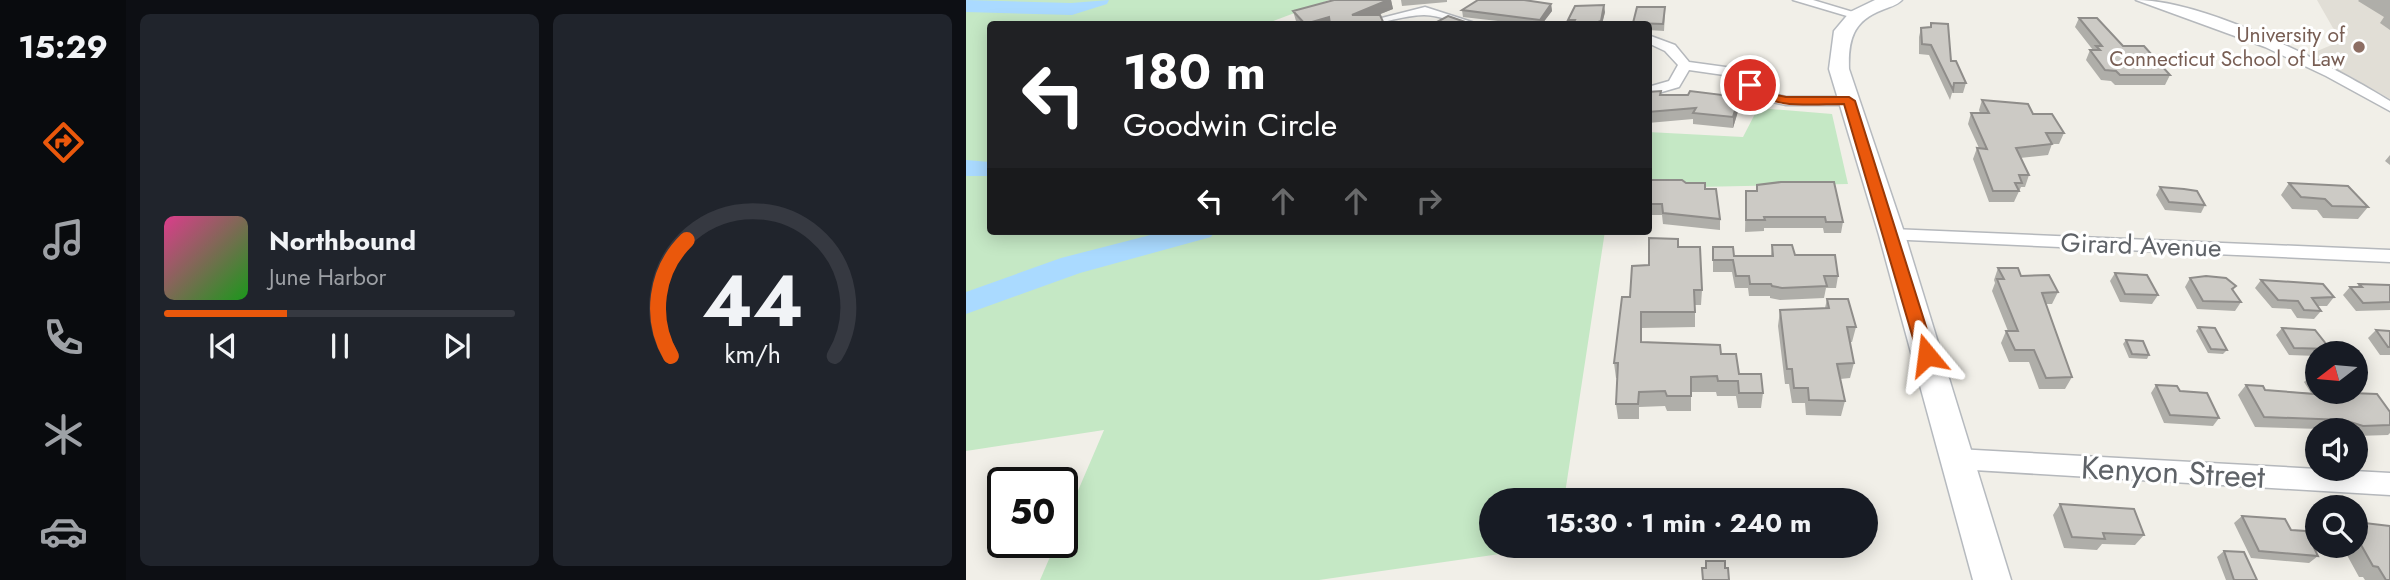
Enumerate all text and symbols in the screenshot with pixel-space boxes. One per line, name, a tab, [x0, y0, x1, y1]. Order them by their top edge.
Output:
place label: University of Connecticut School of Law	[2109, 20, 2346, 74]
text: 15:29	[18, 24, 108, 70]
text: 180 m	[1123, 37, 1266, 107]
marker: University of Connecticut School of Law	[2351, 39, 2367, 55]
icon: left	[1008, 49, 1099, 140]
pin	[1720, 55, 1780, 115]
icon: arrive	[1731, 66, 1769, 104]
text: Goodwin Circle	[1123, 102, 1337, 148]
icon: directions	[39, 118, 88, 167]
icon: left	[1191, 182, 1229, 220]
icon: ahead	[1264, 182, 1302, 220]
icon: ahead	[1337, 182, 1375, 220]
icon: right	[1410, 182, 1448, 220]
icon: music	[39, 215, 88, 264]
text: Northbound	[269, 222, 416, 260]
street label: Girard Avenue	[2060, 223, 2222, 267]
text: 44	[702, 248, 803, 353]
text: June Harbor	[269, 260, 386, 294]
icon: phone	[39, 313, 88, 362]
position arrow	[1890, 318, 1964, 392]
icon: previous	[204, 327, 242, 365]
icon: pause	[321, 327, 359, 365]
icon: next	[438, 327, 476, 365]
text: km/h	[724, 336, 781, 372]
north arrow	[2305, 341, 2368, 404]
map controls	[2305, 341, 2368, 558]
icon: climate	[39, 410, 88, 459]
button: sound	[2305, 418, 2368, 481]
street label: Kenyon Street	[2080, 444, 2266, 500]
speed limit sign: 50	[987, 467, 1078, 558]
button: search	[2305, 495, 2368, 558]
text: 15:30 · 1 min · 240 m	[1546, 504, 1811, 542]
icon: car	[39, 507, 88, 556]

